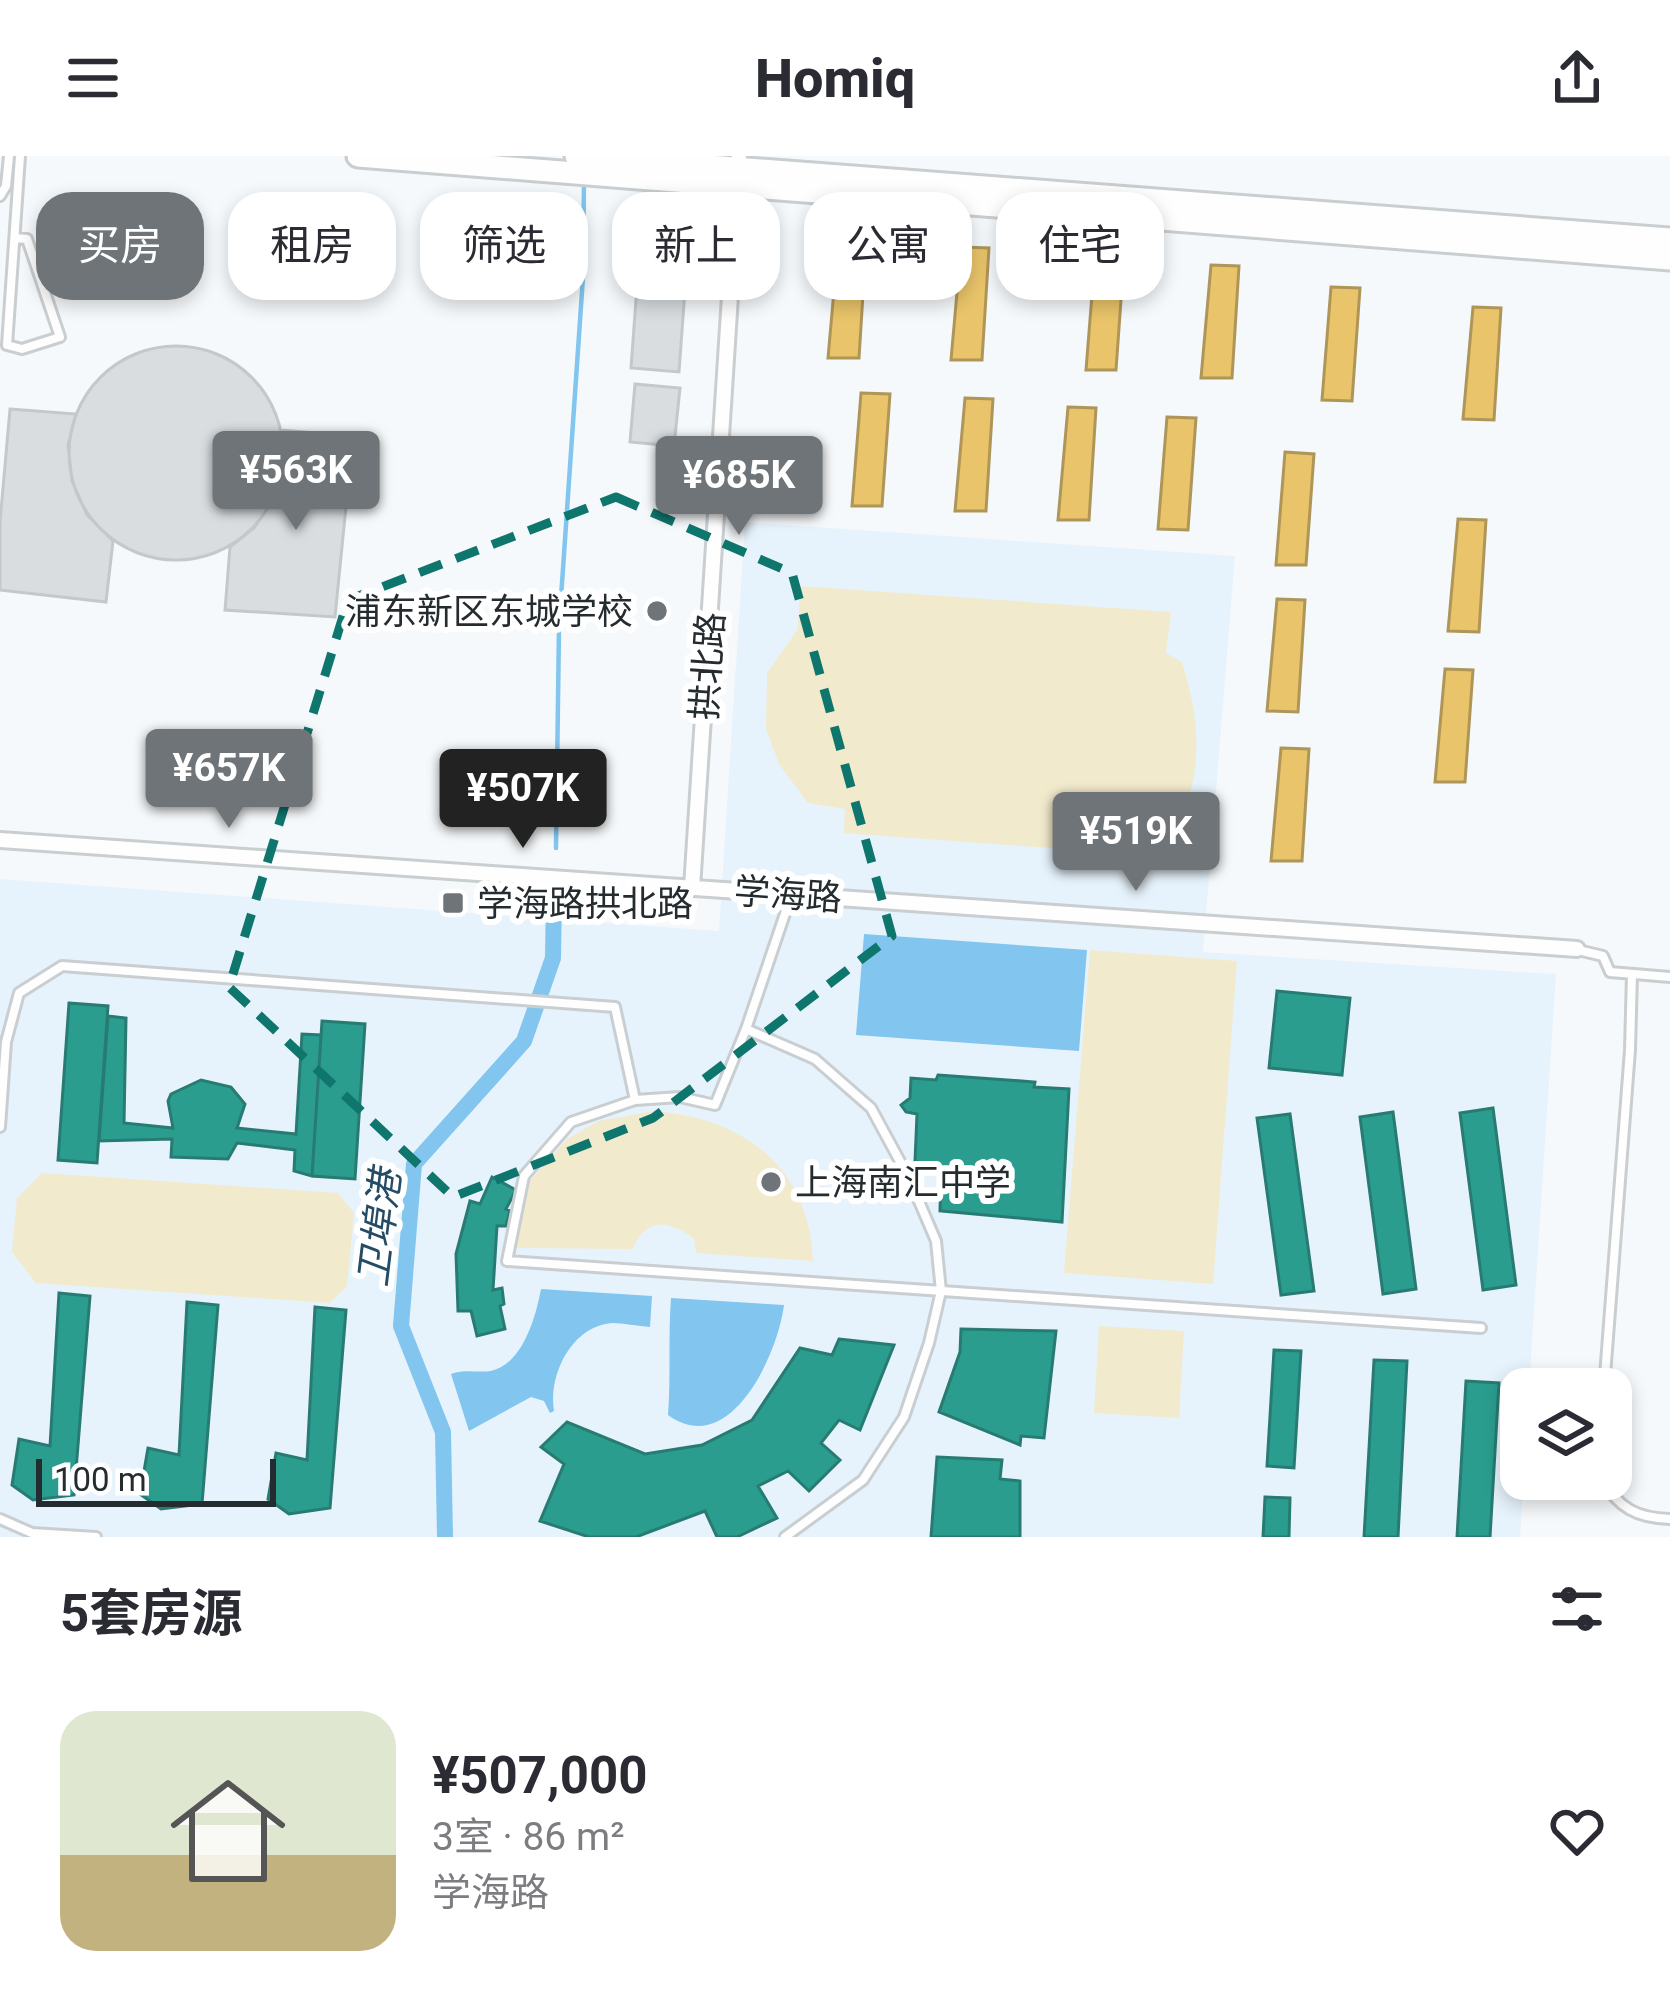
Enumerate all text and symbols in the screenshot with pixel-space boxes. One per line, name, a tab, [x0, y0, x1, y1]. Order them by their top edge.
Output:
icon: menu	[60, 45, 126, 111]
icon: share	[1544, 45, 1610, 111]
text: Homiq	[755, 47, 915, 110]
chip: 买房	[36, 192, 204, 300]
chip: 租房	[228, 192, 396, 300]
chip: 筛选	[420, 192, 588, 300]
chip: 新上	[612, 192, 780, 300]
chip: 公寓	[804, 192, 972, 300]
chip: 住宅	[996, 192, 1164, 300]
pin: ¥563K	[212, 431, 380, 533]
pin: ¥685K	[655, 436, 823, 538]
text: ¥563K	[240, 447, 352, 493]
text: ¥685K	[683, 452, 795, 498]
place label: 浦东新区东城学校	[345, 591, 633, 633]
marker: 浦东新区东城学校	[644, 598, 670, 624]
street label: 拱北路	[683, 611, 733, 721]
pin: ¥657K	[145, 729, 313, 831]
text: ¥657K	[173, 745, 285, 791]
pin: ¥507K	[439, 749, 607, 851]
text: ¥507K	[467, 765, 579, 811]
pin: ¥519K	[1052, 792, 1220, 894]
text: ¥519K	[1080, 808, 1192, 854]
street label: 学海路	[733, 870, 843, 920]
place label: 学海路拱北路	[477, 883, 693, 925]
marker: 学海路拱北路	[440, 890, 466, 916]
water label: 卫埠港	[350, 1162, 411, 1289]
place label: 上海南汇中学	[795, 1162, 1011, 1204]
marker: 上海南汇中学	[758, 1169, 784, 1195]
map controls	[1500, 1368, 1632, 1500]
button: layers	[1500, 1368, 1632, 1500]
scale bar	[36, 1453, 276, 1506]
text: 100 m	[54, 1460, 147, 1499]
icon: filters	[1544, 1576, 1610, 1642]
text: 5套房源	[60, 1584, 242, 1643]
text: ¥507,000	[432, 1746, 647, 1805]
icon: home	[156, 1759, 300, 1903]
icon: heart	[1544, 1798, 1610, 1864]
text: 3室 · 86 m²	[432, 1814, 624, 1860]
text: 学海路	[432, 1870, 549, 1916]

